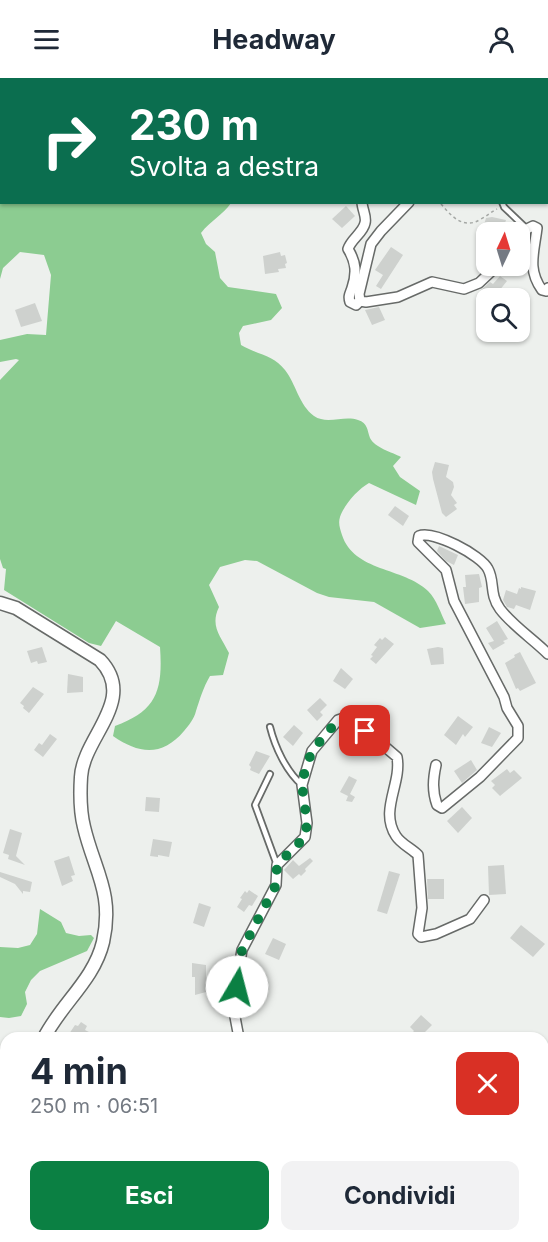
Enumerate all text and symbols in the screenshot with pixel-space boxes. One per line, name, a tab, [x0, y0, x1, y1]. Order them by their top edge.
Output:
icon: menu	[30, 23, 63, 56]
text: Headway	[212, 23, 336, 56]
icon: person	[485, 23, 518, 56]
text: 230 m	[129, 99, 259, 150]
icon: right	[30, 102, 108, 180]
text: Svolta a destra	[129, 150, 319, 183]
north arrow	[476, 222, 530, 276]
map controls	[476, 222, 530, 342]
button: search	[476, 288, 530, 342]
pin	[339, 705, 390, 756]
icon: arrive	[348, 714, 381, 747]
position arrow	[205, 955, 269, 1019]
text: 4 min	[30, 1049, 128, 1093]
button: close	[456, 1052, 519, 1115]
text: 250 m · 06:51	[30, 1094, 158, 1118]
button: Esci	[30, 1161, 269, 1230]
button: Condividi	[281, 1161, 519, 1230]

